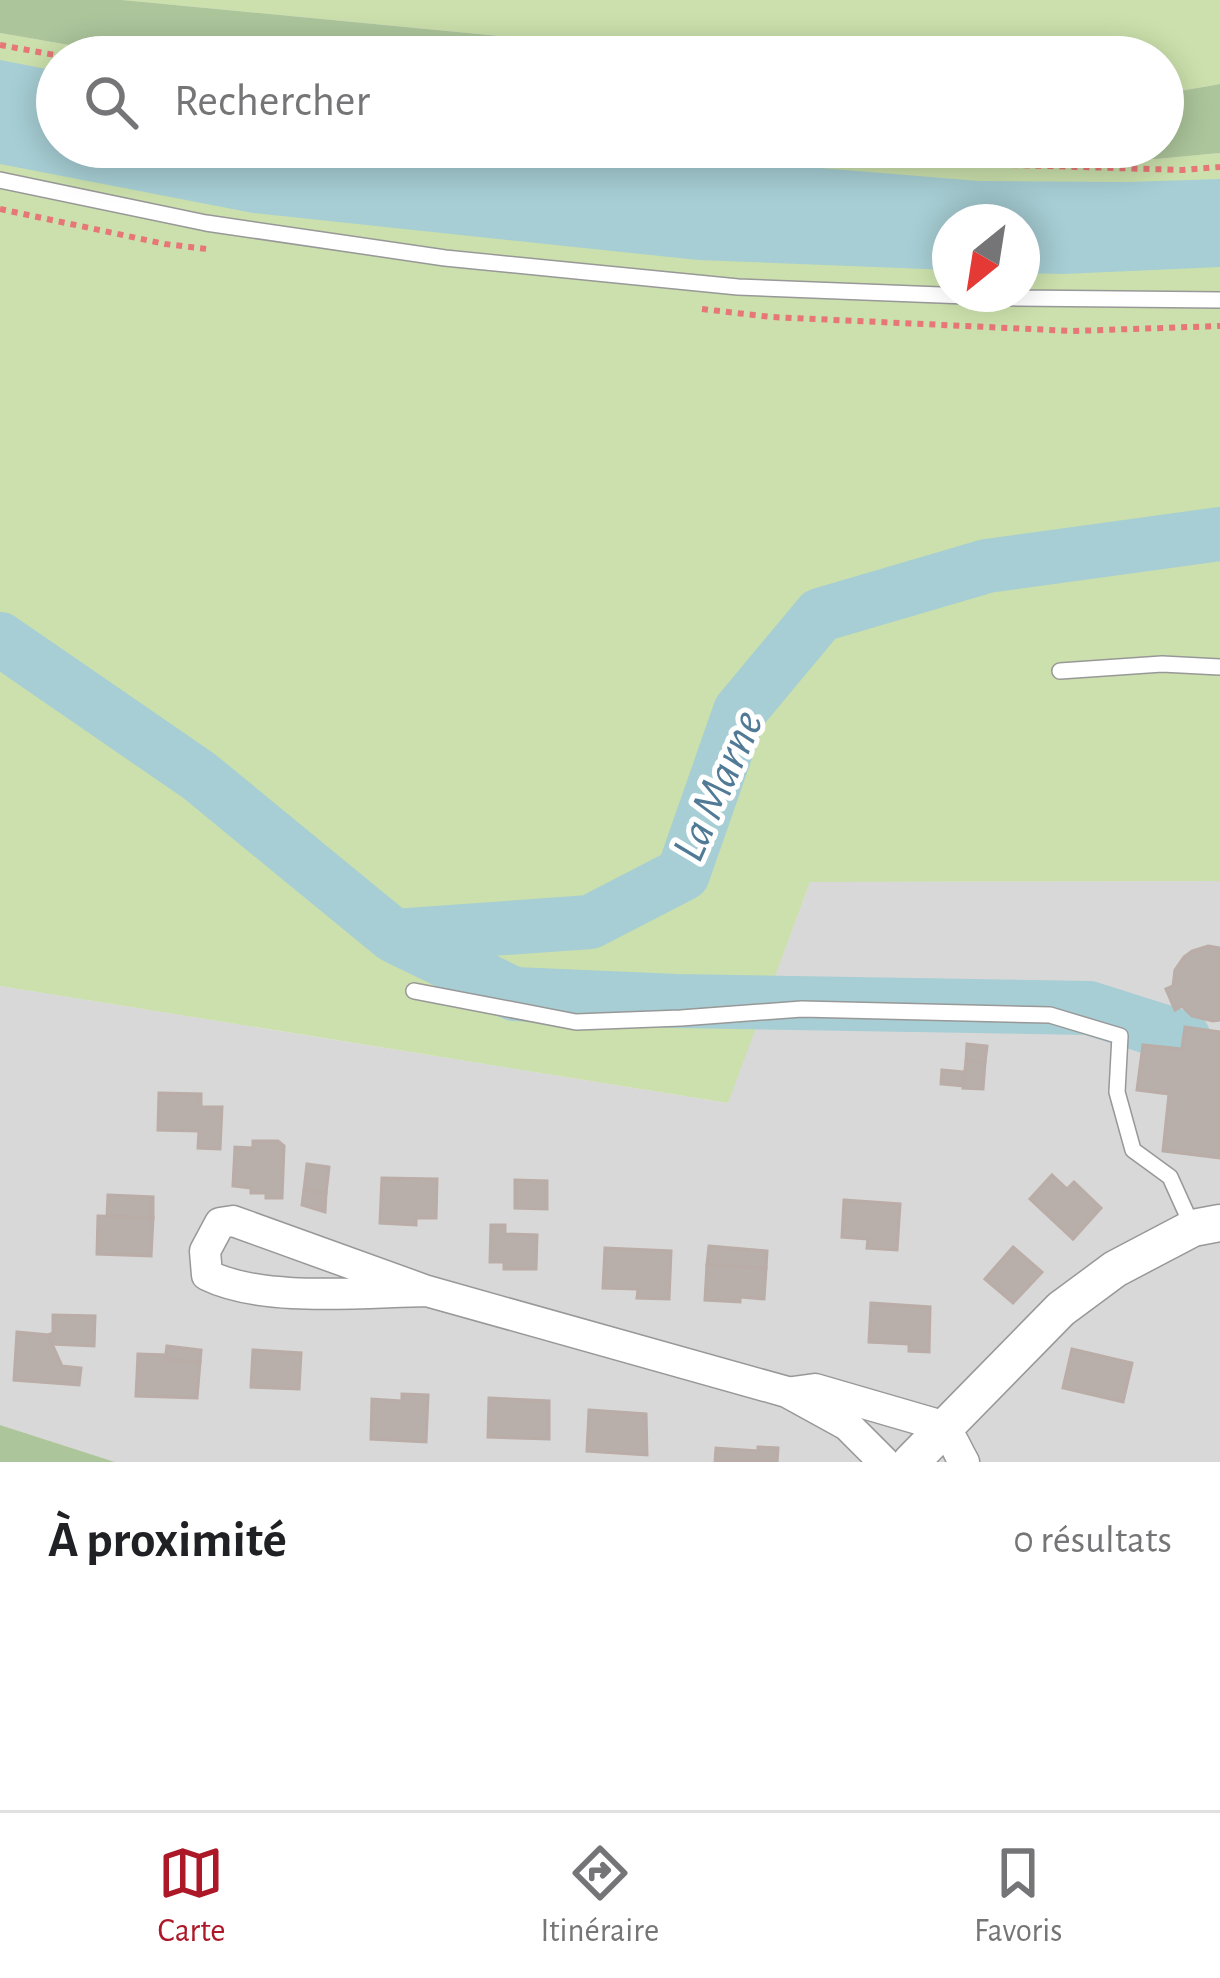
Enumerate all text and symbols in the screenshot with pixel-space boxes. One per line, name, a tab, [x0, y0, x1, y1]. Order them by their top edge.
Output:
search box	[36, 36, 1184, 168]
icon: search	[78, 69, 144, 135]
text: Rechercher	[174, 79, 370, 124]
north arrow	[932, 204, 1040, 312]
water label: La Marne	[664, 704, 773, 869]
text: À proximité	[48, 1515, 287, 1566]
text: 0 résultats	[1013, 1521, 1172, 1560]
tab: Carte	[157, 1840, 225, 1952]
tab: Itinéraire	[540, 1840, 659, 1952]
tab: Favoris	[974, 1840, 1062, 1952]

